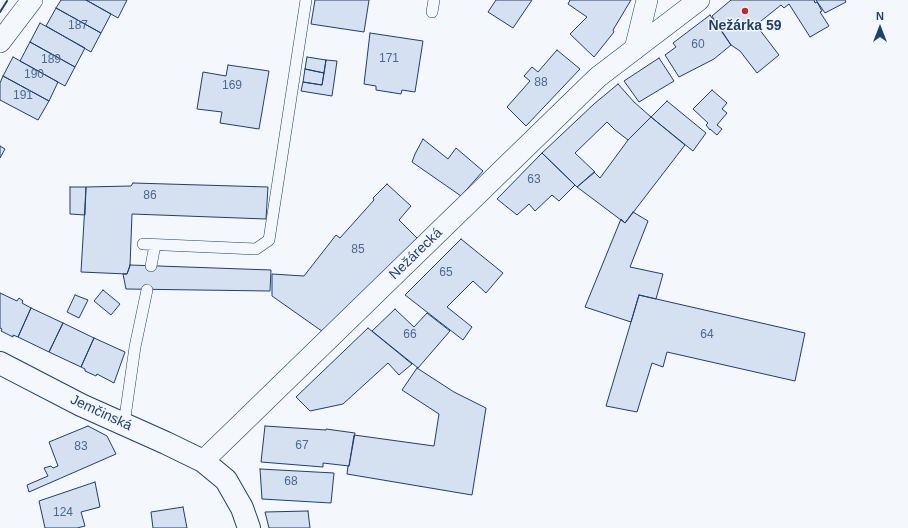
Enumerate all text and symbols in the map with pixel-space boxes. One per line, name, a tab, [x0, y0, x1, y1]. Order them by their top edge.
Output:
marker: Nežárka 59	[740, 6, 750, 16]
north arrow	[860, 8, 900, 48]
text: N	[876, 10, 884, 22]
place label: Nežárka 59	[708, 18, 782, 34]
house number: 187	[68, 19, 88, 33]
house number: 60	[691, 38, 705, 52]
house number: 171	[379, 52, 399, 66]
house number: 189	[41, 53, 61, 67]
house number: 190	[24, 68, 44, 82]
house number: 88	[534, 76, 548, 90]
house number: 169	[222, 79, 242, 93]
house number: 191	[13, 89, 33, 103]
house number: 63	[527, 173, 541, 187]
house number: 86	[143, 189, 157, 203]
street label: Nežárecká	[386, 225, 446, 283]
house number: 85	[351, 243, 365, 257]
house number: 65	[439, 266, 453, 280]
house number: 66	[403, 328, 417, 342]
house number: 64	[700, 328, 714, 342]
street label: Jemčinská	[67, 391, 135, 435]
house number: 67	[295, 439, 309, 453]
house number: 83	[74, 440, 88, 454]
house number: 68	[284, 475, 298, 489]
house number: 124	[53, 506, 73, 520]

